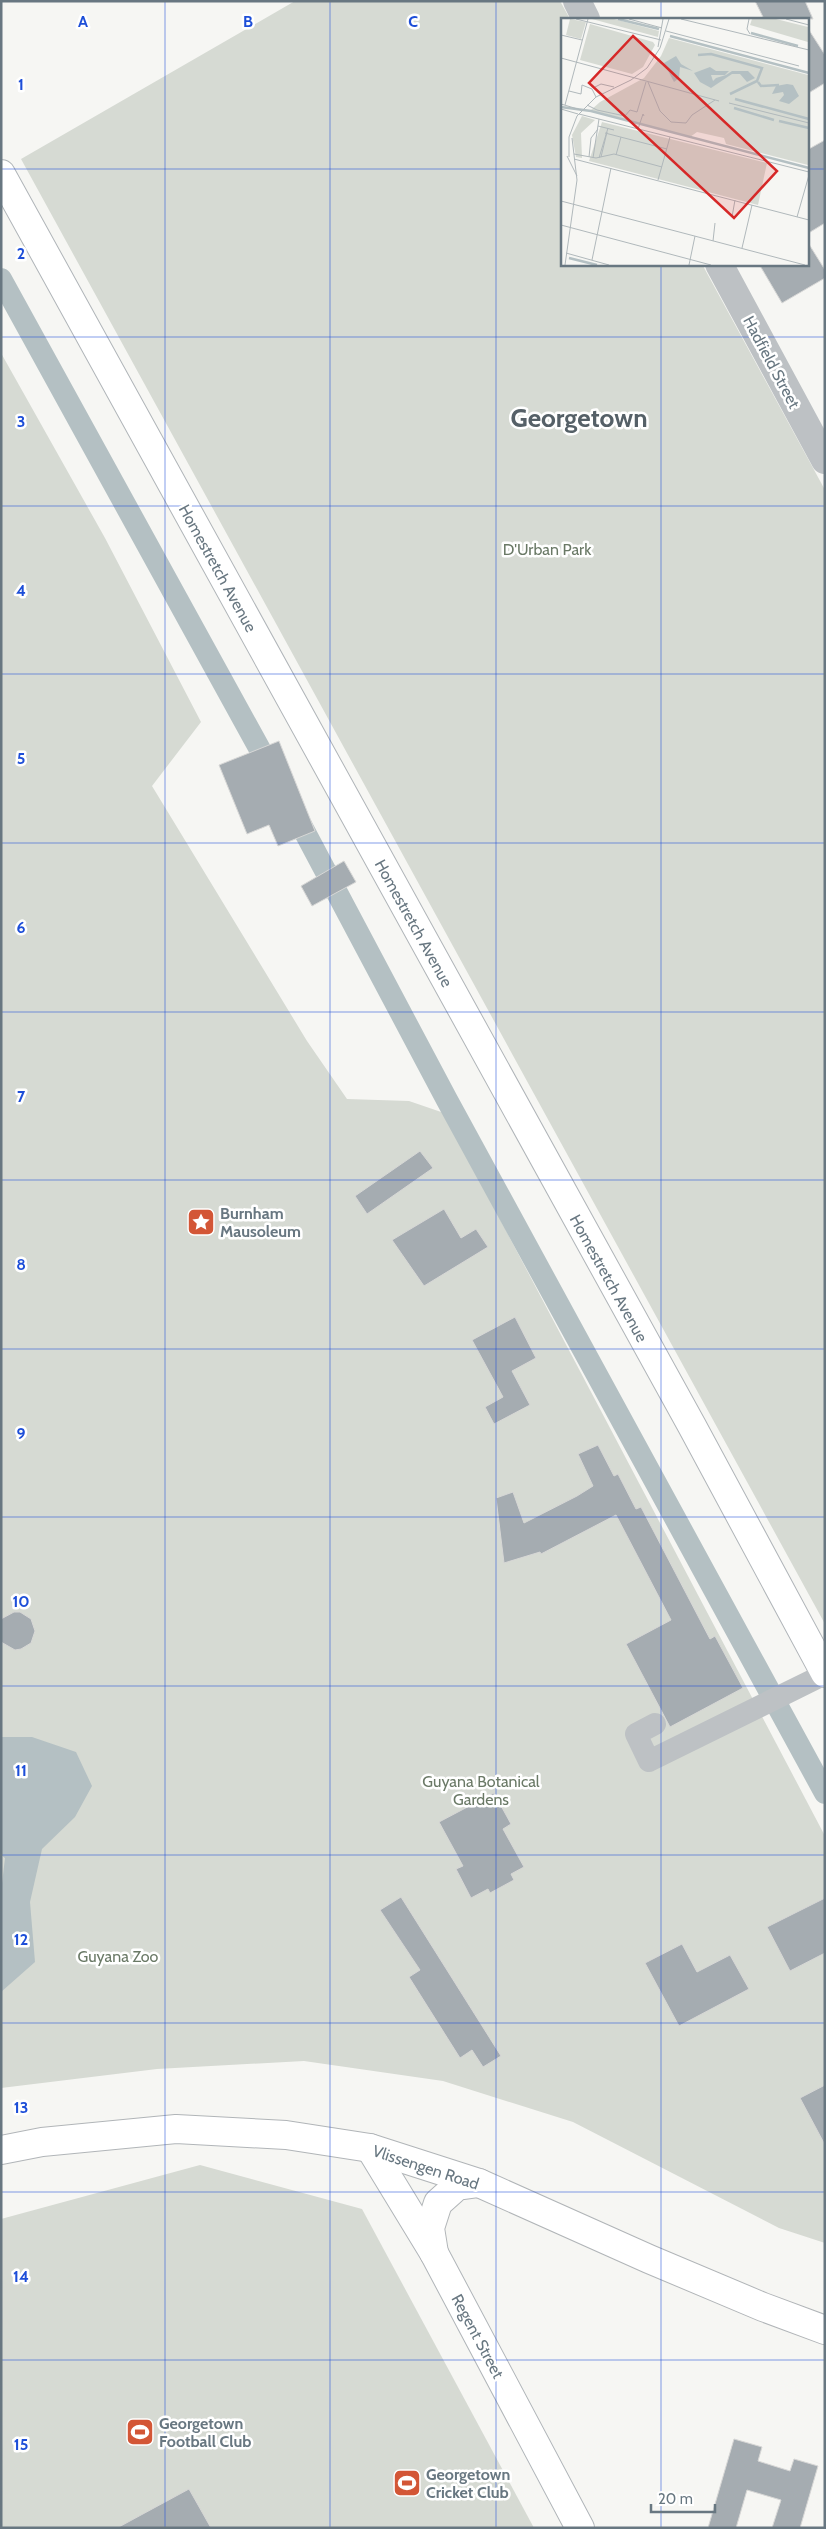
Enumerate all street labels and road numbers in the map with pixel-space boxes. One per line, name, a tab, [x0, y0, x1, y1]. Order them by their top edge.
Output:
street label: Hadfield Street	[739, 313, 804, 412]
street label: Homestretch Avenue	[175, 501, 260, 635]
street label: Homestretch Avenue	[371, 856, 456, 990]
street label: Homestretch Avenue	[566, 1211, 651, 1345]
street label: Vlissengen Road	[370, 2141, 481, 2194]
street label: Regent Street	[447, 2291, 508, 2382]

